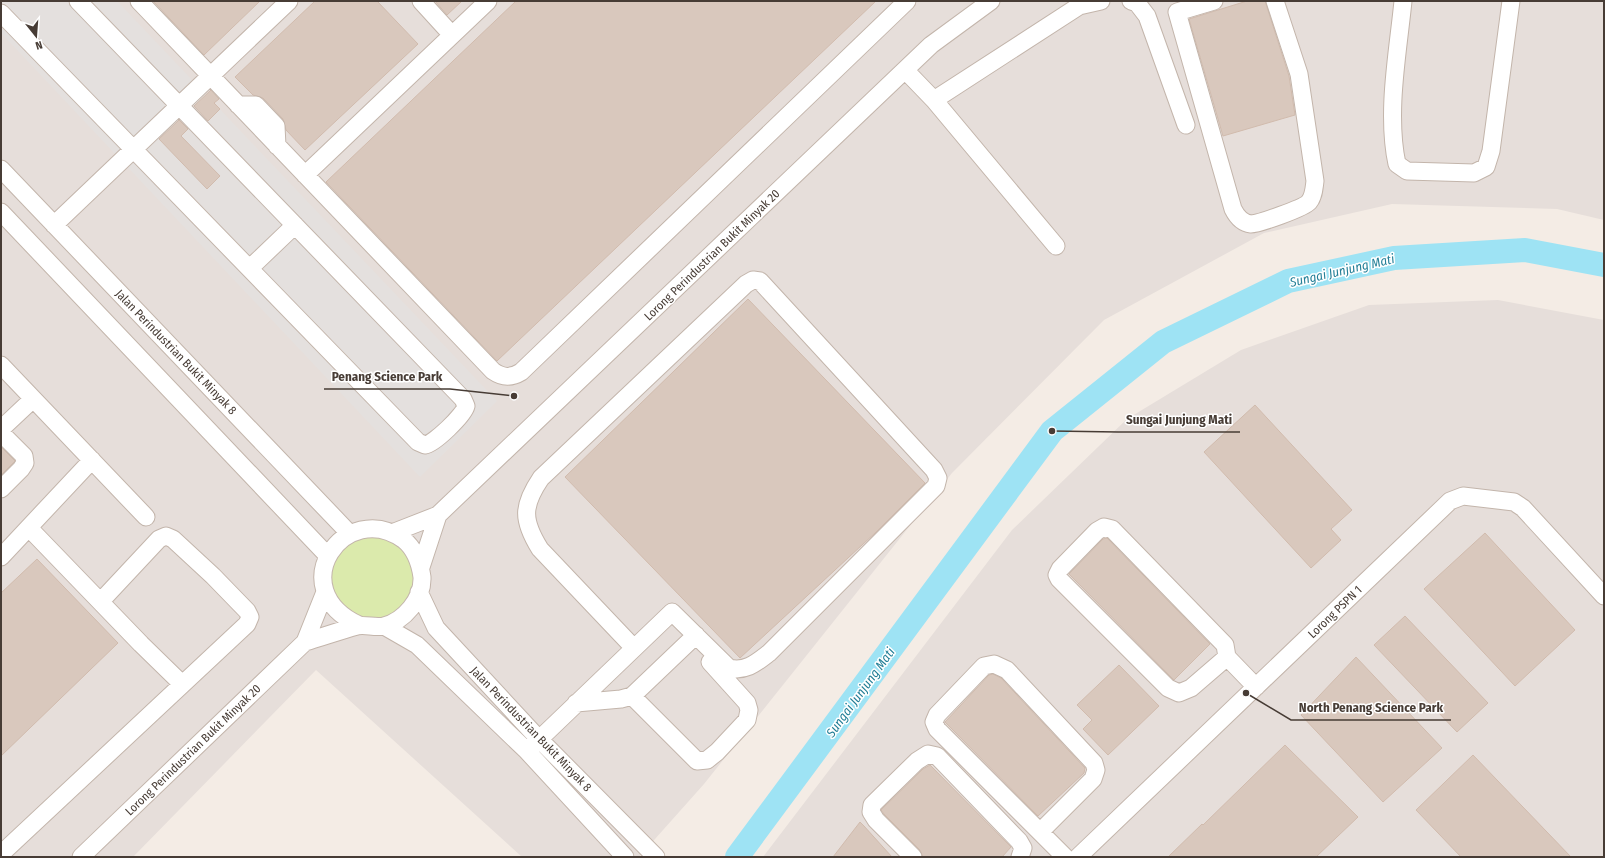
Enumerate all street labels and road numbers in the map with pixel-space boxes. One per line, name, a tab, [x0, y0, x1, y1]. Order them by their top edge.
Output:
street label: Lorong Perindustrian Bukit Minyak 20	[641, 187, 783, 323]
street label: Jalan Perindustrian Bukit Minyak 8	[113, 287, 239, 417]
street label: Lorong PSPN 1	[1305, 583, 1365, 641]
street label: Jalan Perindustrian Bukit Minyak 8	[468, 664, 594, 794]
street label: Lorong Perindustrian Bukit Minyak 20	[122, 682, 264, 818]

